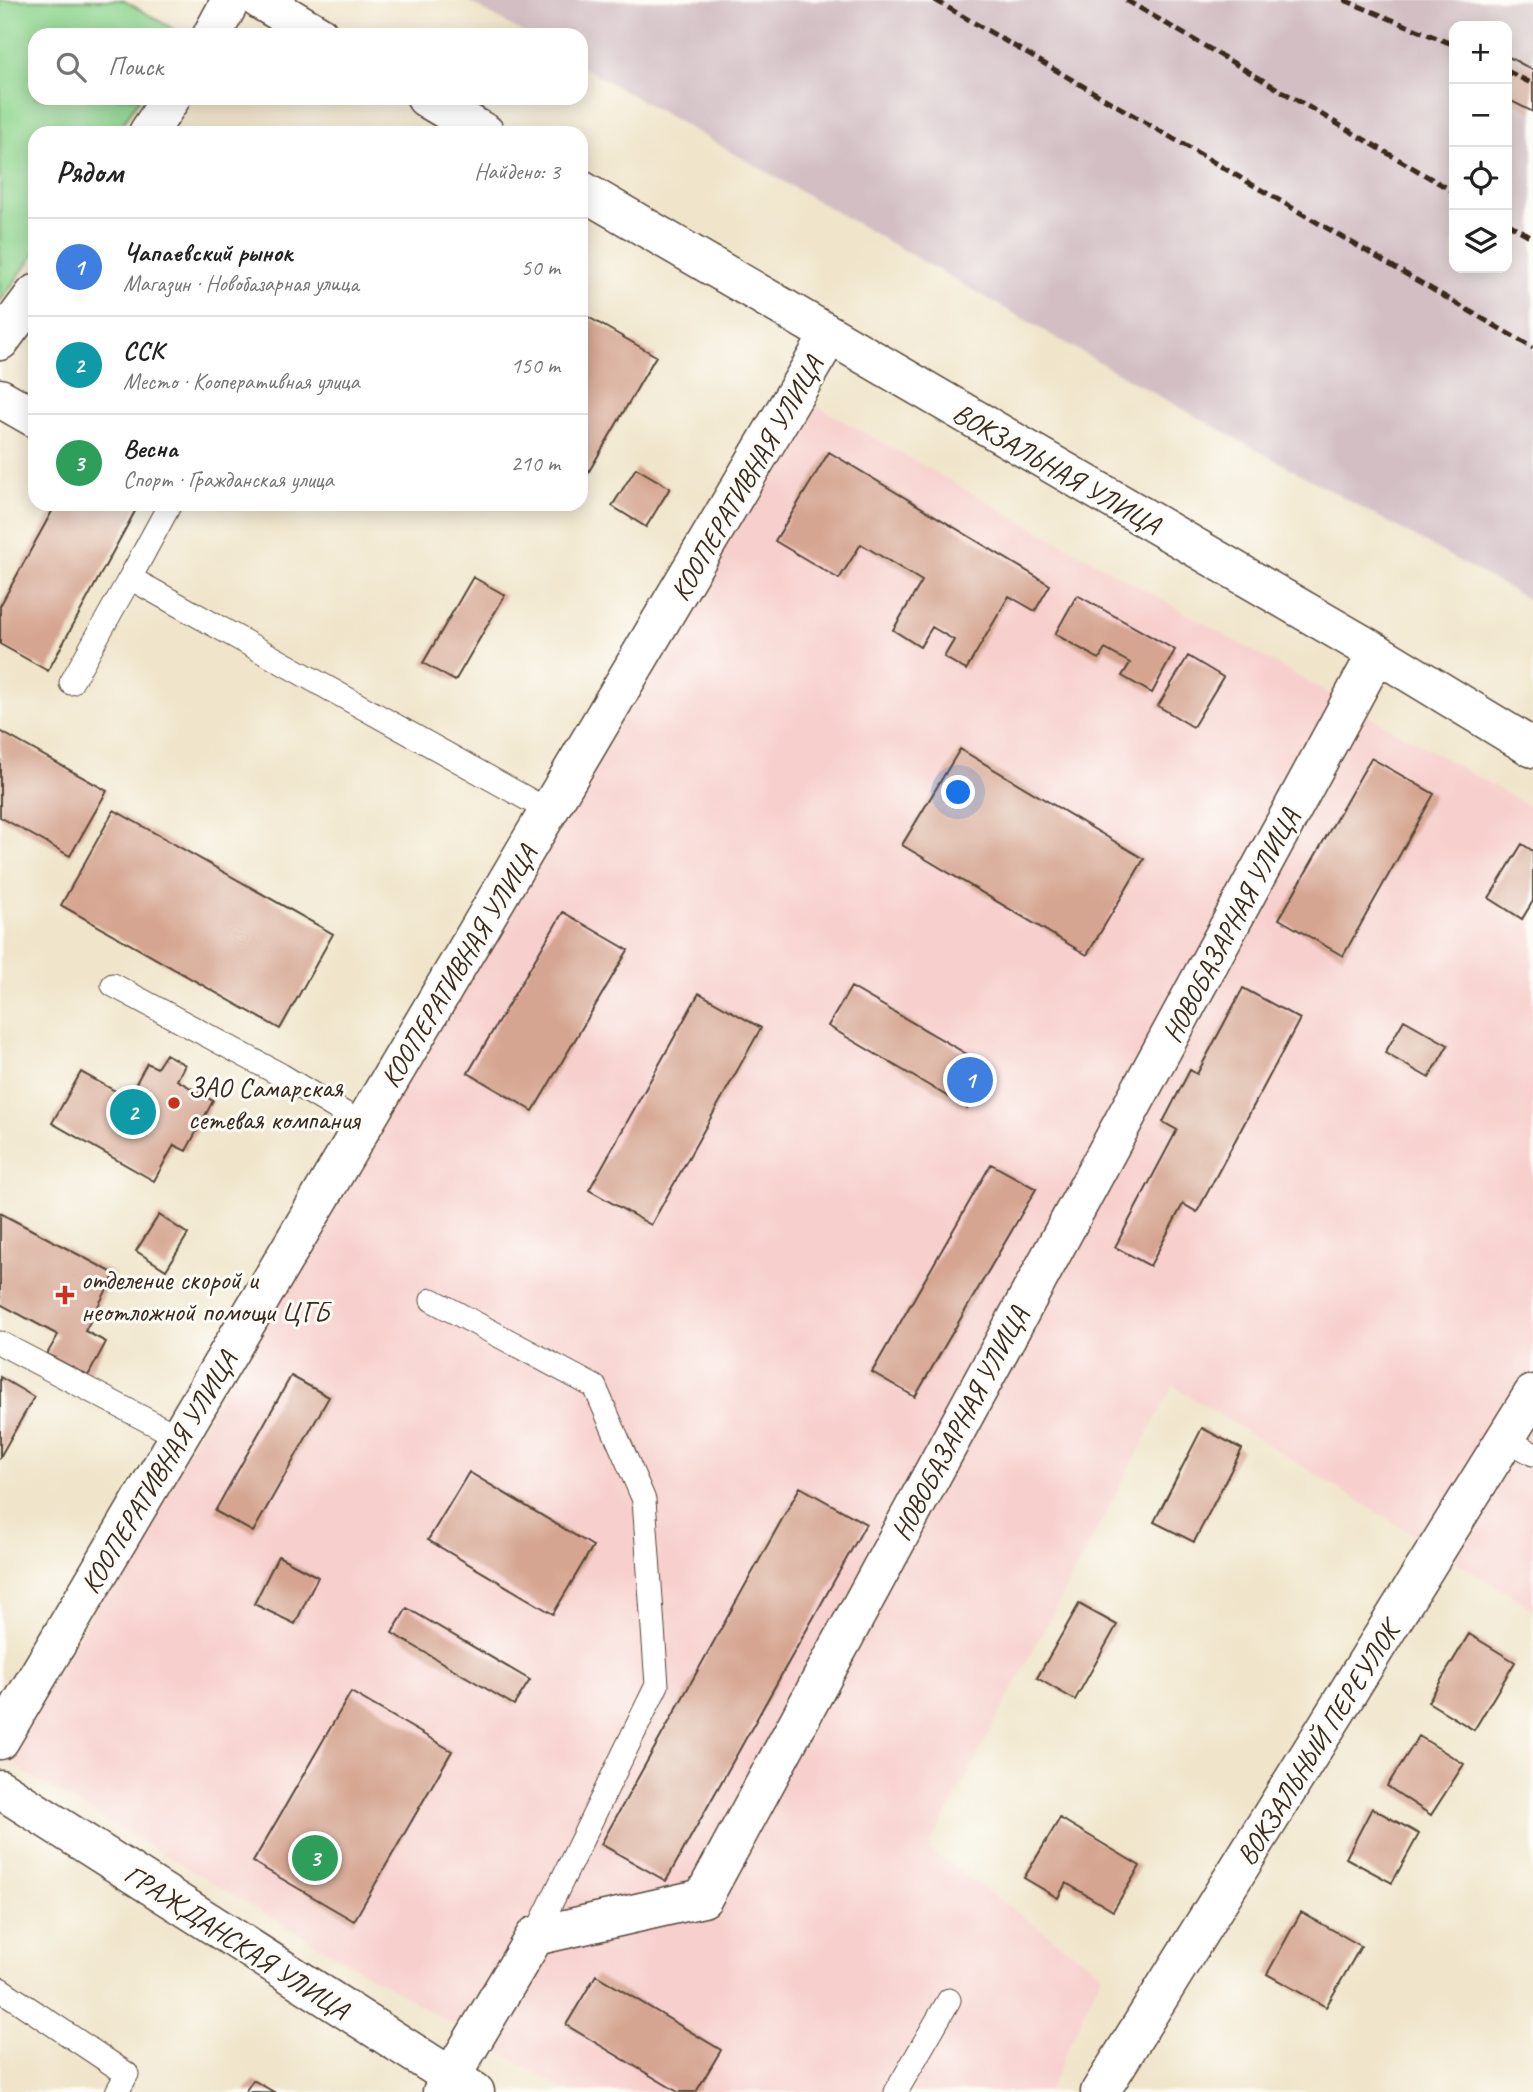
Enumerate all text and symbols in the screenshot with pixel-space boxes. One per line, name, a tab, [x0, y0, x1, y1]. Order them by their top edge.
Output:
map controls	[1449, 21, 1512, 273]
button: +	[1449, 21, 1512, 84]
search box	[28, 28, 588, 105]
icon: search	[52, 48, 90, 86]
text: Поиск	[108, 50, 163, 83]
button: −	[1449, 84, 1512, 147]
button: locate	[1449, 147, 1512, 210]
text: Рядом	[56, 153, 123, 191]
text: Найдено: 3	[474, 157, 560, 186]
button: layers	[1449, 210, 1512, 273]
text: Чапаевский рынок	[123, 236, 292, 269]
text: 1	[74, 253, 84, 282]
text: 50 m	[521, 253, 560, 282]
text: Магазин · Новобазарная улица	[123, 269, 359, 298]
text: ССК	[123, 334, 164, 367]
street label: КООПЕРАТИВНАЯ УЛИЦА	[662, 348, 832, 607]
text: 2	[74, 351, 84, 380]
text: 150 m	[511, 351, 560, 380]
text: Место · Кооперативная улица	[123, 367, 360, 396]
street label: ВОКЗАЛЬНАЯ УЛИЦА	[947, 395, 1168, 543]
text: Весна	[123, 432, 178, 465]
text: 3	[74, 449, 84, 478]
text: 210 m	[511, 449, 560, 478]
text: Спорт · Гражданская улица	[123, 465, 334, 494]
your location	[941, 775, 975, 809]
street label: НОВОБАЗАРНАЯ УЛИЦА	[1154, 802, 1307, 1048]
street label: КООПЕРАТИВНАЯ УЛИЦА	[372, 837, 546, 1094]
pin: 1	[947, 1054, 993, 1106]
place label: ЗАО Самарская сетевая компания	[188, 1070, 362, 1137]
pin: 2	[110, 1086, 156, 1138]
marker: ЗАО Самарская сетевая компания	[166, 1095, 182, 1111]
place label: отделение скорой и неотложной помощи ЦГБ	[81, 1262, 332, 1329]
marker: отделение скорой и неотложной помощи ЦГБ	[55, 1285, 75, 1305]
street label: НОВОБАЗАРНАЯ УЛИЦА	[883, 1300, 1036, 1546]
street label: КООПЕРАТИВНАЯ УЛИЦА	[72, 1343, 246, 1600]
street label: ВОКЗАЛЬНЫЙ ПЕРЕУЛОК	[1228, 1610, 1410, 1871]
pin: 3	[292, 1832, 338, 1884]
street label: ГРАЖДАНСКАЯ УЛИЦА	[118, 1856, 357, 2028]

